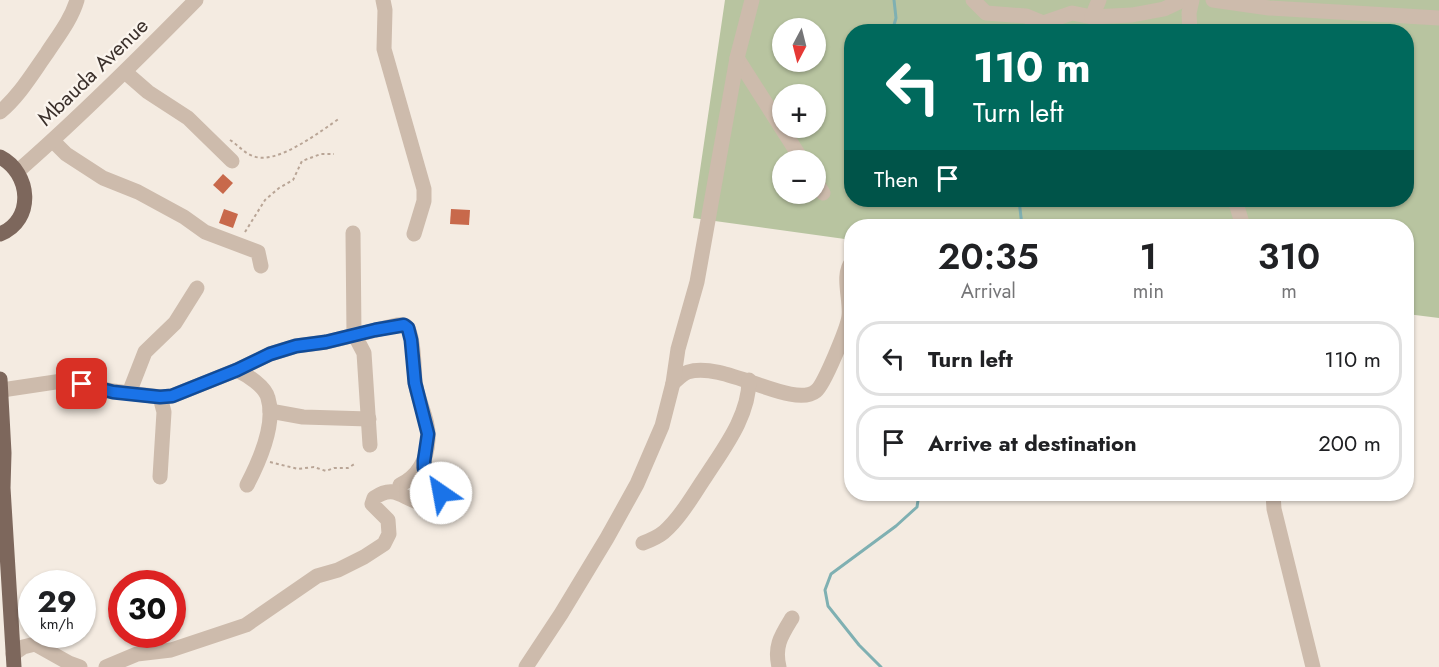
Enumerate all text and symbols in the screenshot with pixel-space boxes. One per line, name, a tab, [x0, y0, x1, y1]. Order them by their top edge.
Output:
street label: Mbauda Avenue	[31, 11, 155, 133]
north arrow	[772, 18, 826, 72]
map controls	[772, 18, 826, 204]
text: 110 m	[973, 37, 1091, 98]
icon: left	[874, 48, 952, 126]
button: +	[772, 84, 826, 138]
text: Turn left	[973, 93, 1063, 132]
button: −	[772, 150, 826, 204]
icon: arrive	[931, 162, 964, 195]
text: Then	[874, 163, 919, 195]
text: 20:35	[938, 230, 1039, 282]
text: 1	[1139, 230, 1157, 282]
text: 310	[1258, 230, 1320, 282]
text: Arrival	[961, 277, 1016, 306]
text: min	[1133, 277, 1164, 306]
text: m	[1281, 277, 1297, 306]
icon: left	[877, 342, 910, 375]
text: Turn left	[928, 343, 1013, 375]
text: 110 m	[1324, 343, 1381, 375]
pin	[56, 358, 107, 409]
icon: arrive	[65, 367, 98, 400]
icon: arrive	[877, 426, 910, 459]
text: Arrive at destination	[928, 427, 1137, 459]
text: 200 m	[1318, 427, 1381, 459]
position arrow	[409, 461, 473, 525]
speed limit sign: 30	[108, 570, 186, 648]
text: 29	[37, 580, 77, 623]
text: km/h	[40, 613, 74, 635]

